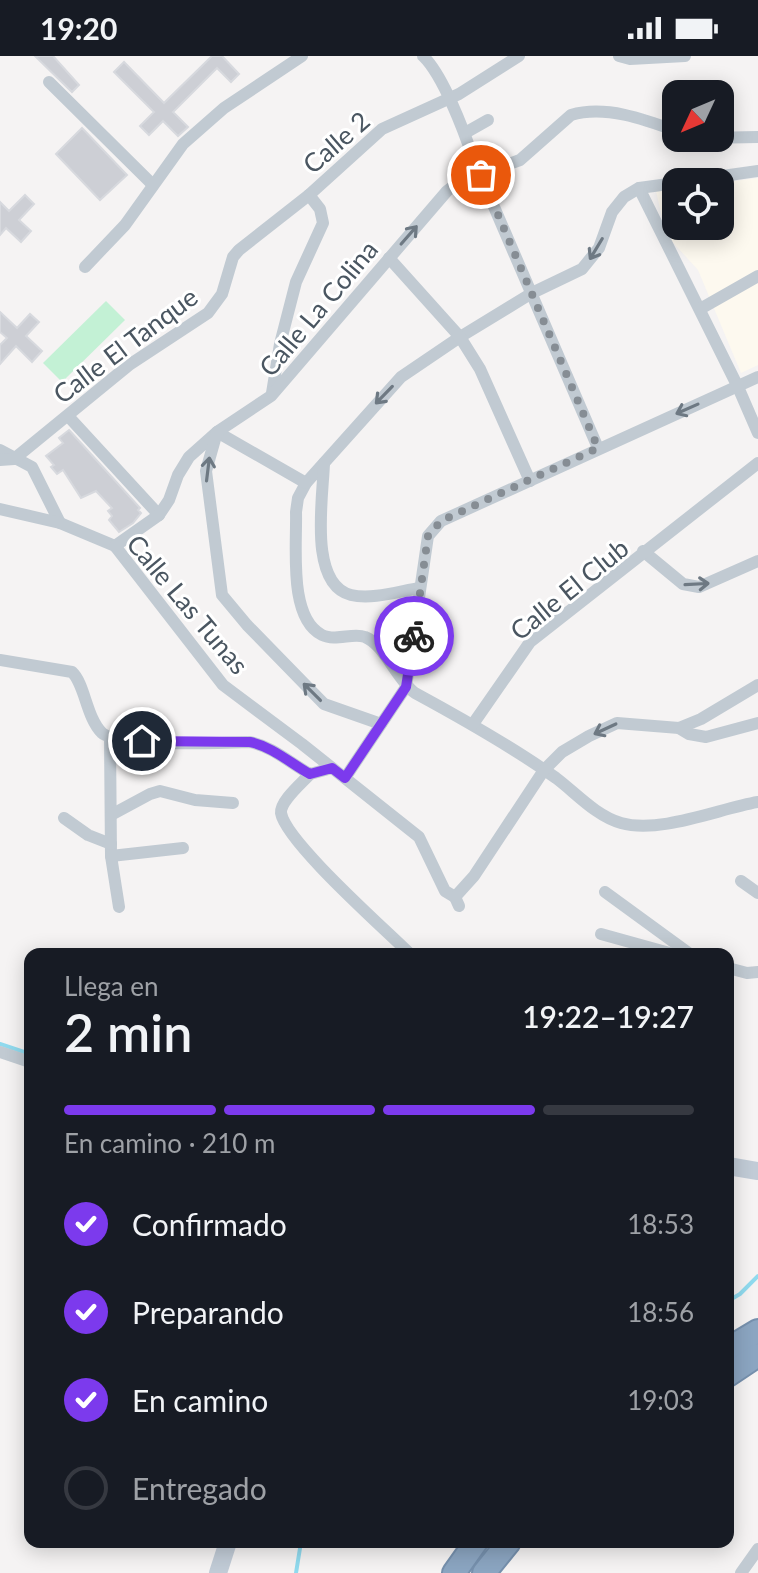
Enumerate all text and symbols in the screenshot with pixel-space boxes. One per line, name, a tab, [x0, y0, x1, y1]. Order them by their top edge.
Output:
text: 19:20	[40, 10, 117, 46]
north arrow	[662, 80, 734, 152]
map controls	[662, 80, 734, 240]
street label: Calle 2	[296, 104, 376, 180]
pin	[447, 141, 515, 209]
icon: bag	[459, 153, 503, 197]
button: locate	[662, 168, 734, 240]
one-way arrow	[400, 225, 418, 245]
street label: Calle La Colina	[252, 234, 384, 382]
one-way arrow	[588, 237, 604, 260]
street label: Calle El Tanque	[47, 280, 203, 410]
one-way arrow	[374, 385, 393, 405]
one-way arrow	[675, 402, 699, 417]
one-way arrow	[200, 456, 215, 483]
street label: Calle Las Tunas	[120, 528, 256, 680]
street label: Calle El Club	[503, 532, 635, 646]
one-way arrow	[683, 576, 709, 591]
courier	[374, 596, 454, 676]
icon: bike	[392, 614, 436, 658]
one-way arrow	[303, 683, 322, 702]
pin	[108, 707, 176, 775]
icon: home	[120, 719, 164, 763]
one-way arrow	[594, 722, 618, 737]
text: Llega en	[64, 970, 159, 1002]
text: 19:22–19:27	[522, 998, 694, 1034]
text: 2 min	[64, 1001, 192, 1063]
text: En camino · 210 m	[64, 1127, 275, 1159]
icon: check	[64, 1202, 108, 1246]
text: Confirmado	[132, 1206, 287, 1242]
text: 18:53	[627, 1208, 694, 1240]
icon: check	[64, 1290, 108, 1334]
text: Preparando	[132, 1294, 284, 1330]
text: 18:56	[627, 1296, 694, 1328]
icon: check	[64, 1378, 108, 1422]
text: En camino	[132, 1382, 268, 1418]
text: 19:03	[627, 1384, 694, 1416]
text: Entregado	[132, 1470, 267, 1506]

